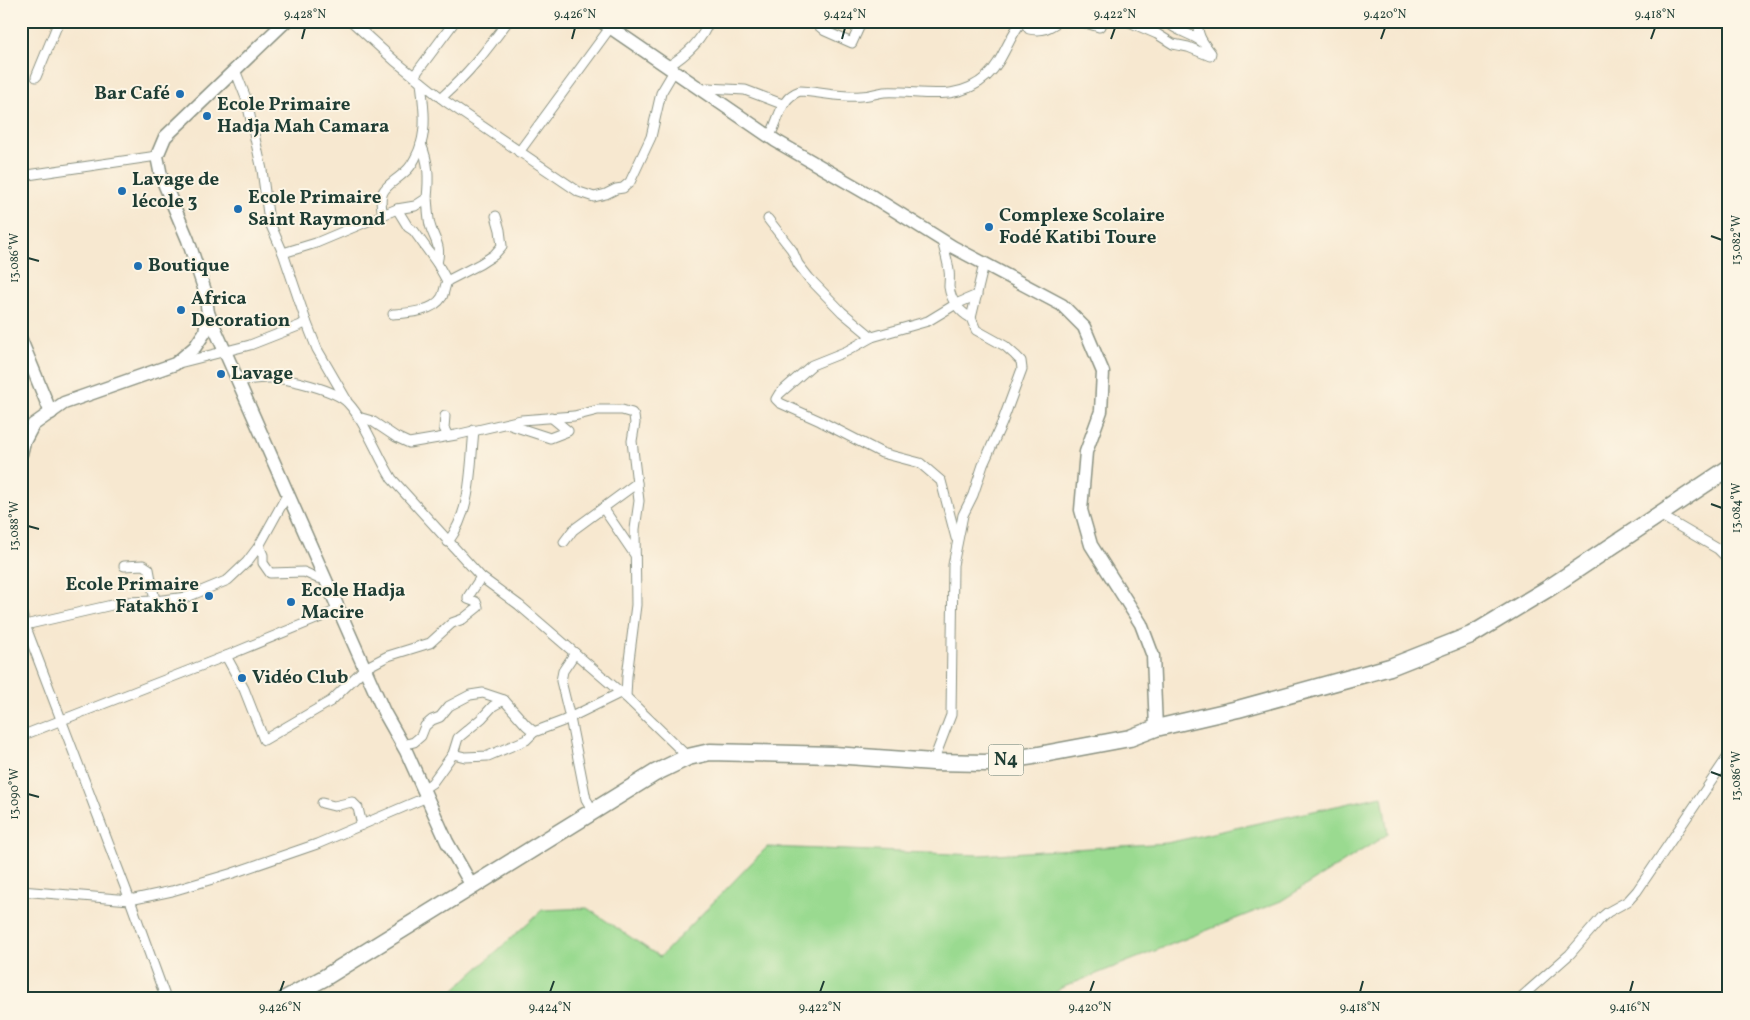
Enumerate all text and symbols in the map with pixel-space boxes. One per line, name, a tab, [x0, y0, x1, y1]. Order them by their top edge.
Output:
text: 9.428°N	[284, 7, 326, 23]
text: 9.426°N	[554, 7, 596, 23]
text: 9.424°N	[824, 7, 866, 23]
text: 9.422°N	[1094, 7, 1136, 23]
text: 9.420°N	[1364, 7, 1407, 23]
text: 9.418°N	[1635, 7, 1675, 23]
place label: Bar Café	[94, 81, 170, 107]
marker: Bar Café	[174, 88, 186, 100]
place label: Ecole Primaire Hadja Mah Camara	[217, 92, 389, 140]
marker: Ecole Primaire Hadja Mah Camara	[201, 110, 213, 122]
place label: Lavage de lécole 3	[132, 167, 220, 215]
marker: Lavage de lécole 3	[116, 185, 128, 197]
place label: Ecole Primaire Saint Raymond	[248, 185, 386, 233]
marker: Ecole Primaire Saint Raymond	[232, 203, 244, 215]
place label: Complexe Scolaire Fodé Katibi Toure	[999, 203, 1165, 251]
text: 13.082°W	[1729, 215, 1745, 265]
marker: Complexe Scolaire Fodé Katibi Toure	[983, 221, 995, 233]
text: 13.086°W	[7, 233, 23, 283]
place label: Boutique	[148, 253, 230, 279]
marker: Boutique	[132, 260, 144, 272]
place label: Africa Decoration	[191, 286, 290, 334]
marker: Africa Decoration	[175, 304, 187, 316]
place label: Lavage	[231, 361, 293, 387]
marker: Lavage	[215, 368, 227, 380]
text: 13.084°W	[1729, 483, 1745, 533]
text: 13.088°W	[7, 501, 23, 551]
place label: Ecole Primaire Fatakhö 1	[65, 572, 199, 620]
place label: Ecole Hadja Macire	[301, 578, 406, 626]
marker: Ecole Primaire Fatakhö 1	[203, 590, 215, 602]
marker: Ecole Hadja Macire	[285, 596, 297, 608]
place label: Vidéo Club	[252, 665, 348, 691]
marker: Vidéo Club	[236, 672, 248, 684]
road number: N4	[988, 744, 1024, 776]
text: 13.086°W	[1729, 751, 1745, 801]
text: 13.090°W	[7, 768, 23, 820]
text: 9.426°N	[259, 1000, 301, 1016]
text: 9.424°N	[529, 1000, 571, 1016]
text: 9.422°N	[799, 1000, 841, 1016]
text: 9.420°N	[1069, 1000, 1112, 1016]
text: 9.418°N	[1340, 1000, 1380, 1016]
text: 9.416°N	[1610, 1000, 1650, 1016]

